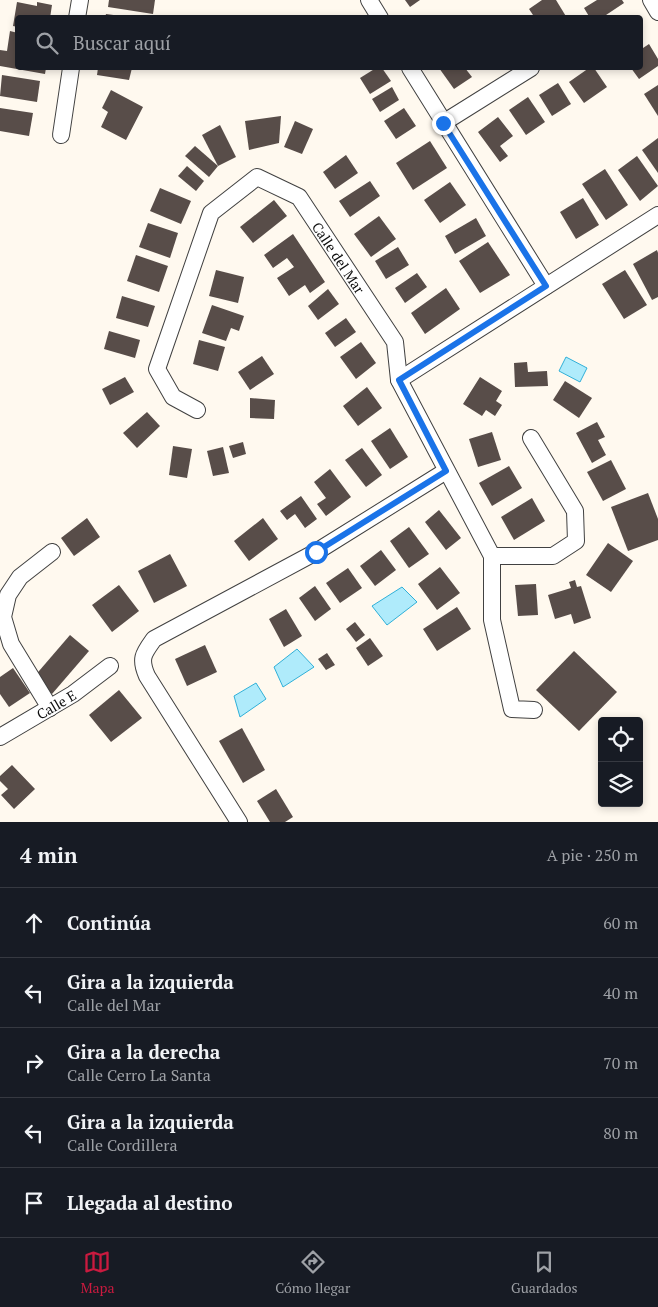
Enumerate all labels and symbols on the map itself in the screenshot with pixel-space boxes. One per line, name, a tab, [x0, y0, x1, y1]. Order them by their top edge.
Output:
route end	[432, 112, 455, 135]
street label: Calle del Mar	[308, 218, 370, 297]
route start	[305, 541, 328, 564]
street label: Calle E	[33, 685, 79, 723]

